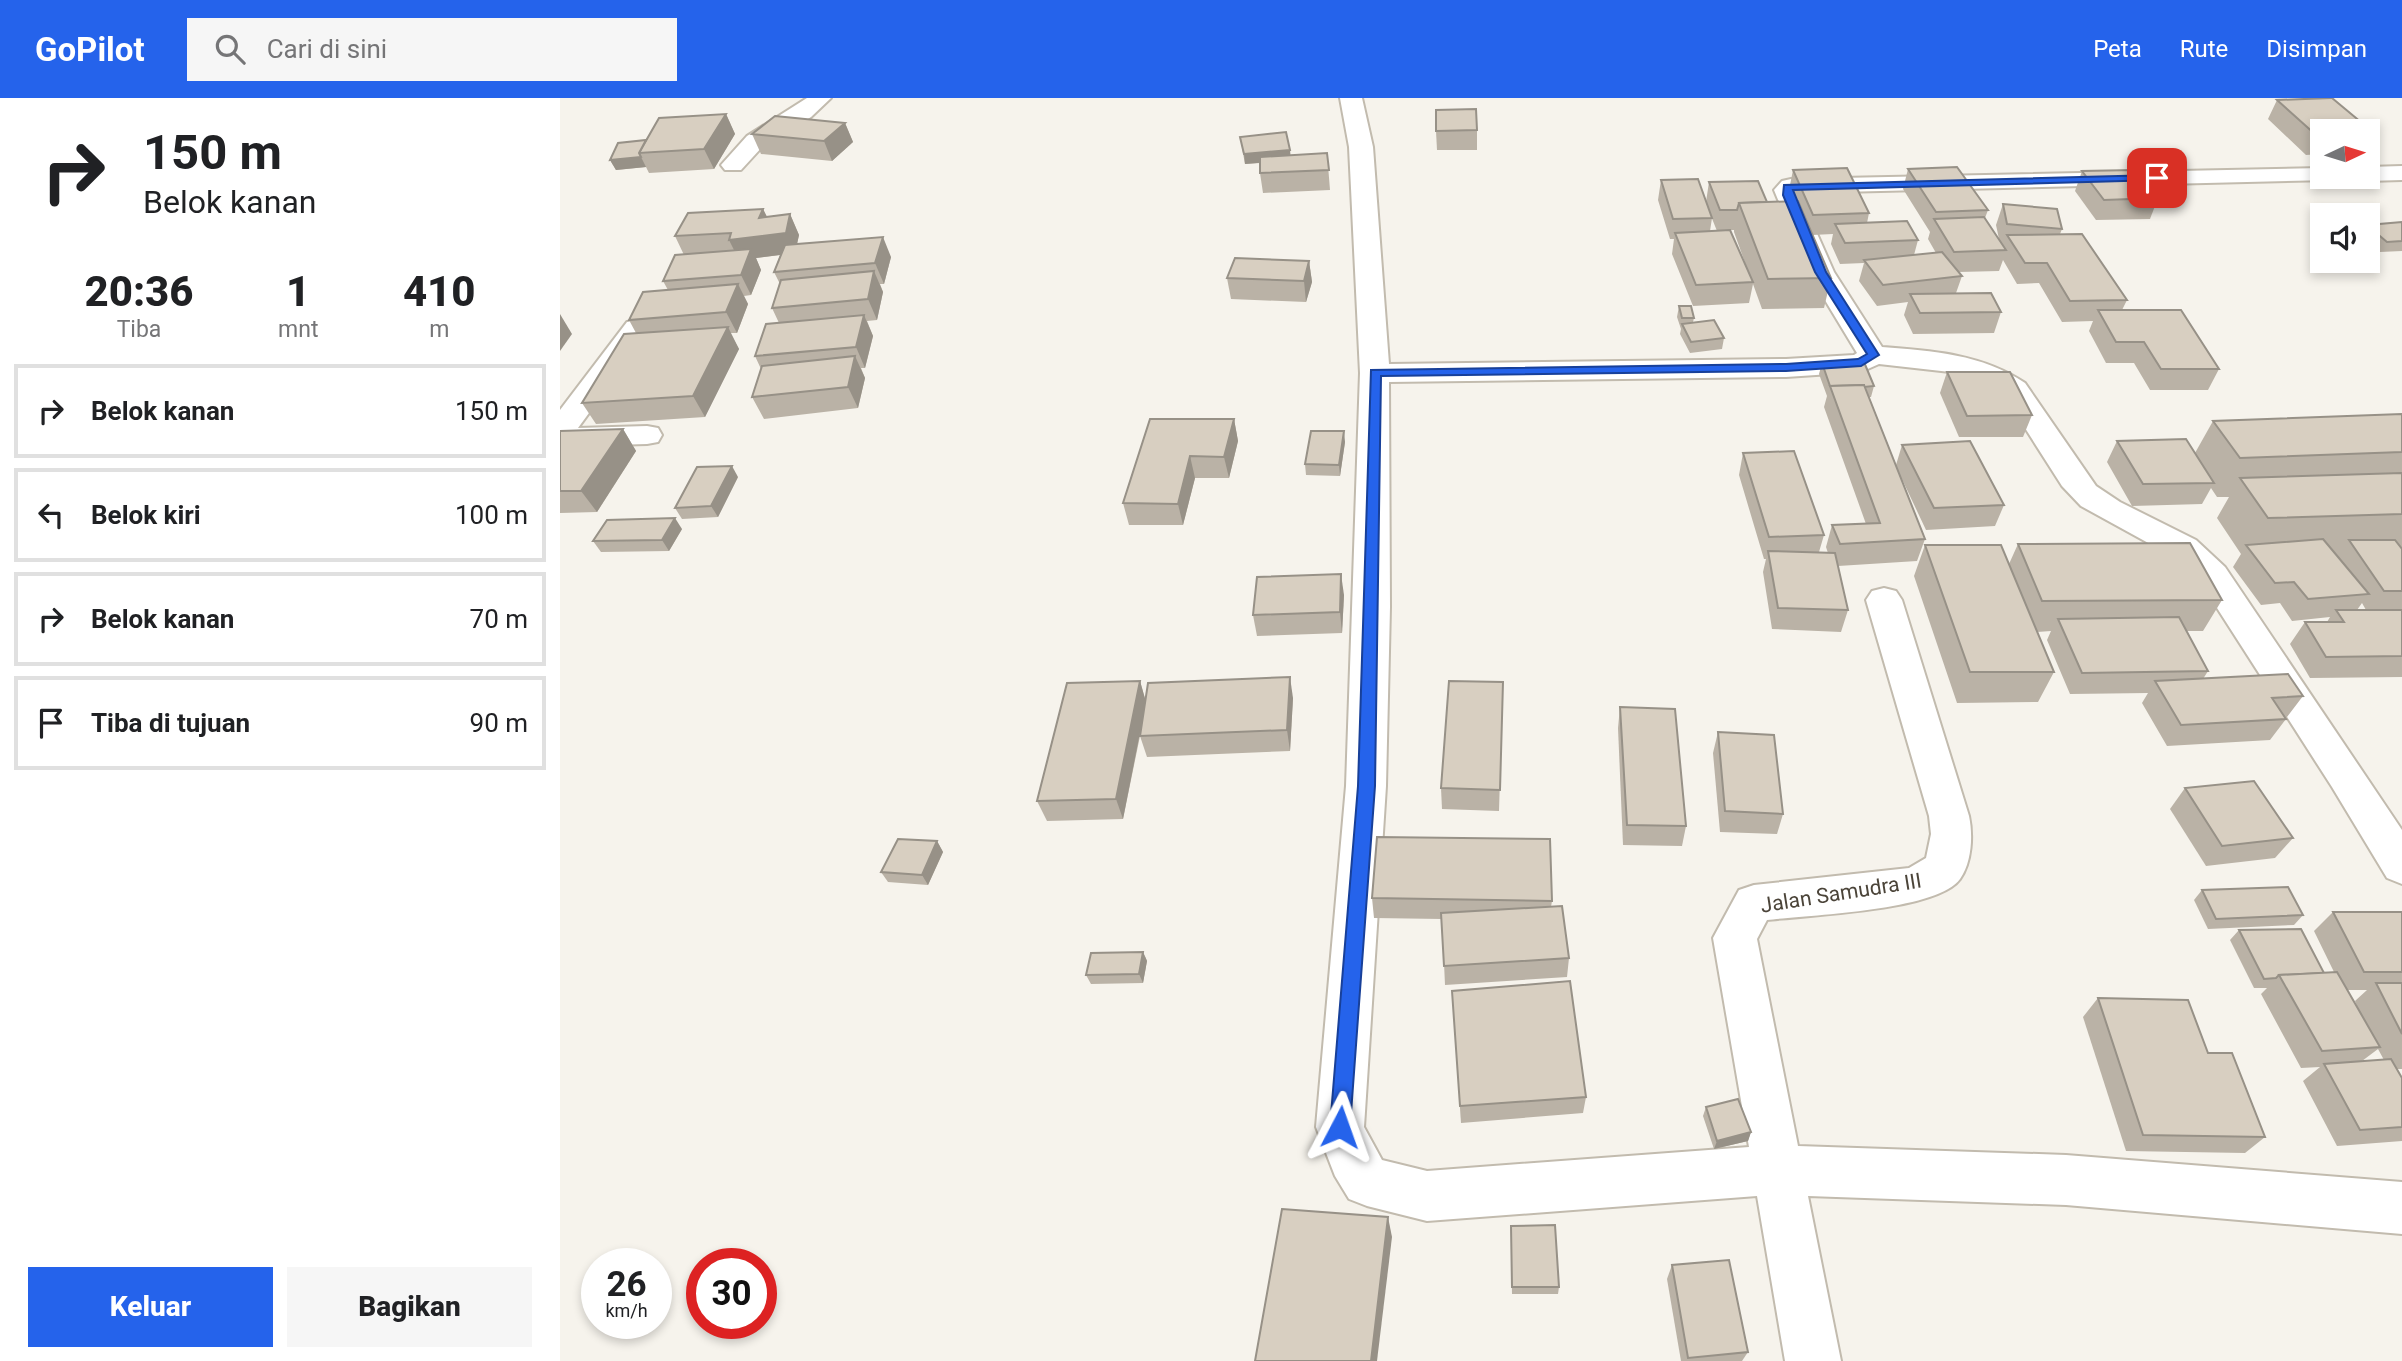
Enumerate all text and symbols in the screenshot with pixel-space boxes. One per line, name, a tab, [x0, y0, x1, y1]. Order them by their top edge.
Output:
search box	[187, 18, 677, 81]
text: GoPilot	[35, 30, 145, 69]
icon: search	[211, 30, 249, 68]
text: Cari di sini	[267, 34, 387, 64]
text: Peta	[2093, 35, 2142, 63]
text: Rute	[2180, 35, 2228, 63]
text: Disimpan	[2266, 35, 2367, 63]
north arrow	[2310, 119, 2380, 189]
map controls	[2310, 119, 2380, 273]
text: 150 m	[143, 124, 282, 181]
icon: right	[28, 126, 119, 217]
pin	[2127, 148, 2187, 208]
icon: arrive	[2138, 159, 2176, 197]
text: Belok kanan	[143, 183, 316, 221]
button: sound	[2310, 203, 2380, 273]
text: 20:36	[84, 267, 194, 316]
text: 1	[286, 267, 310, 316]
text: 410	[403, 267, 476, 316]
text: Tiba	[117, 316, 161, 343]
text: mnt	[278, 316, 318, 343]
text: m	[429, 316, 449, 343]
icon: right	[32, 392, 70, 430]
text: Belok kanan	[91, 396, 234, 426]
text: 150 m	[455, 396, 528, 426]
icon: left	[32, 496, 70, 534]
text: Belok kiri	[91, 500, 201, 530]
text: 100 m	[455, 500, 528, 530]
icon: right	[32, 600, 70, 638]
text: Belok kanan	[91, 604, 234, 634]
text: 70 m	[470, 604, 528, 634]
icon: arrive	[32, 704, 70, 742]
text: Tiba di tujuan	[91, 708, 250, 738]
text: 90 m	[470, 708, 528, 738]
street label: Jalan Samudra III	[1759, 868, 1923, 918]
position arrow	[1303, 1090, 1377, 1164]
speed limit sign: 30	[686, 1248, 777, 1339]
text: 26	[606, 1264, 647, 1305]
button: Keluar	[28, 1267, 273, 1347]
button: Bagikan	[287, 1267, 532, 1347]
text: km/h	[605, 1300, 648, 1321]

